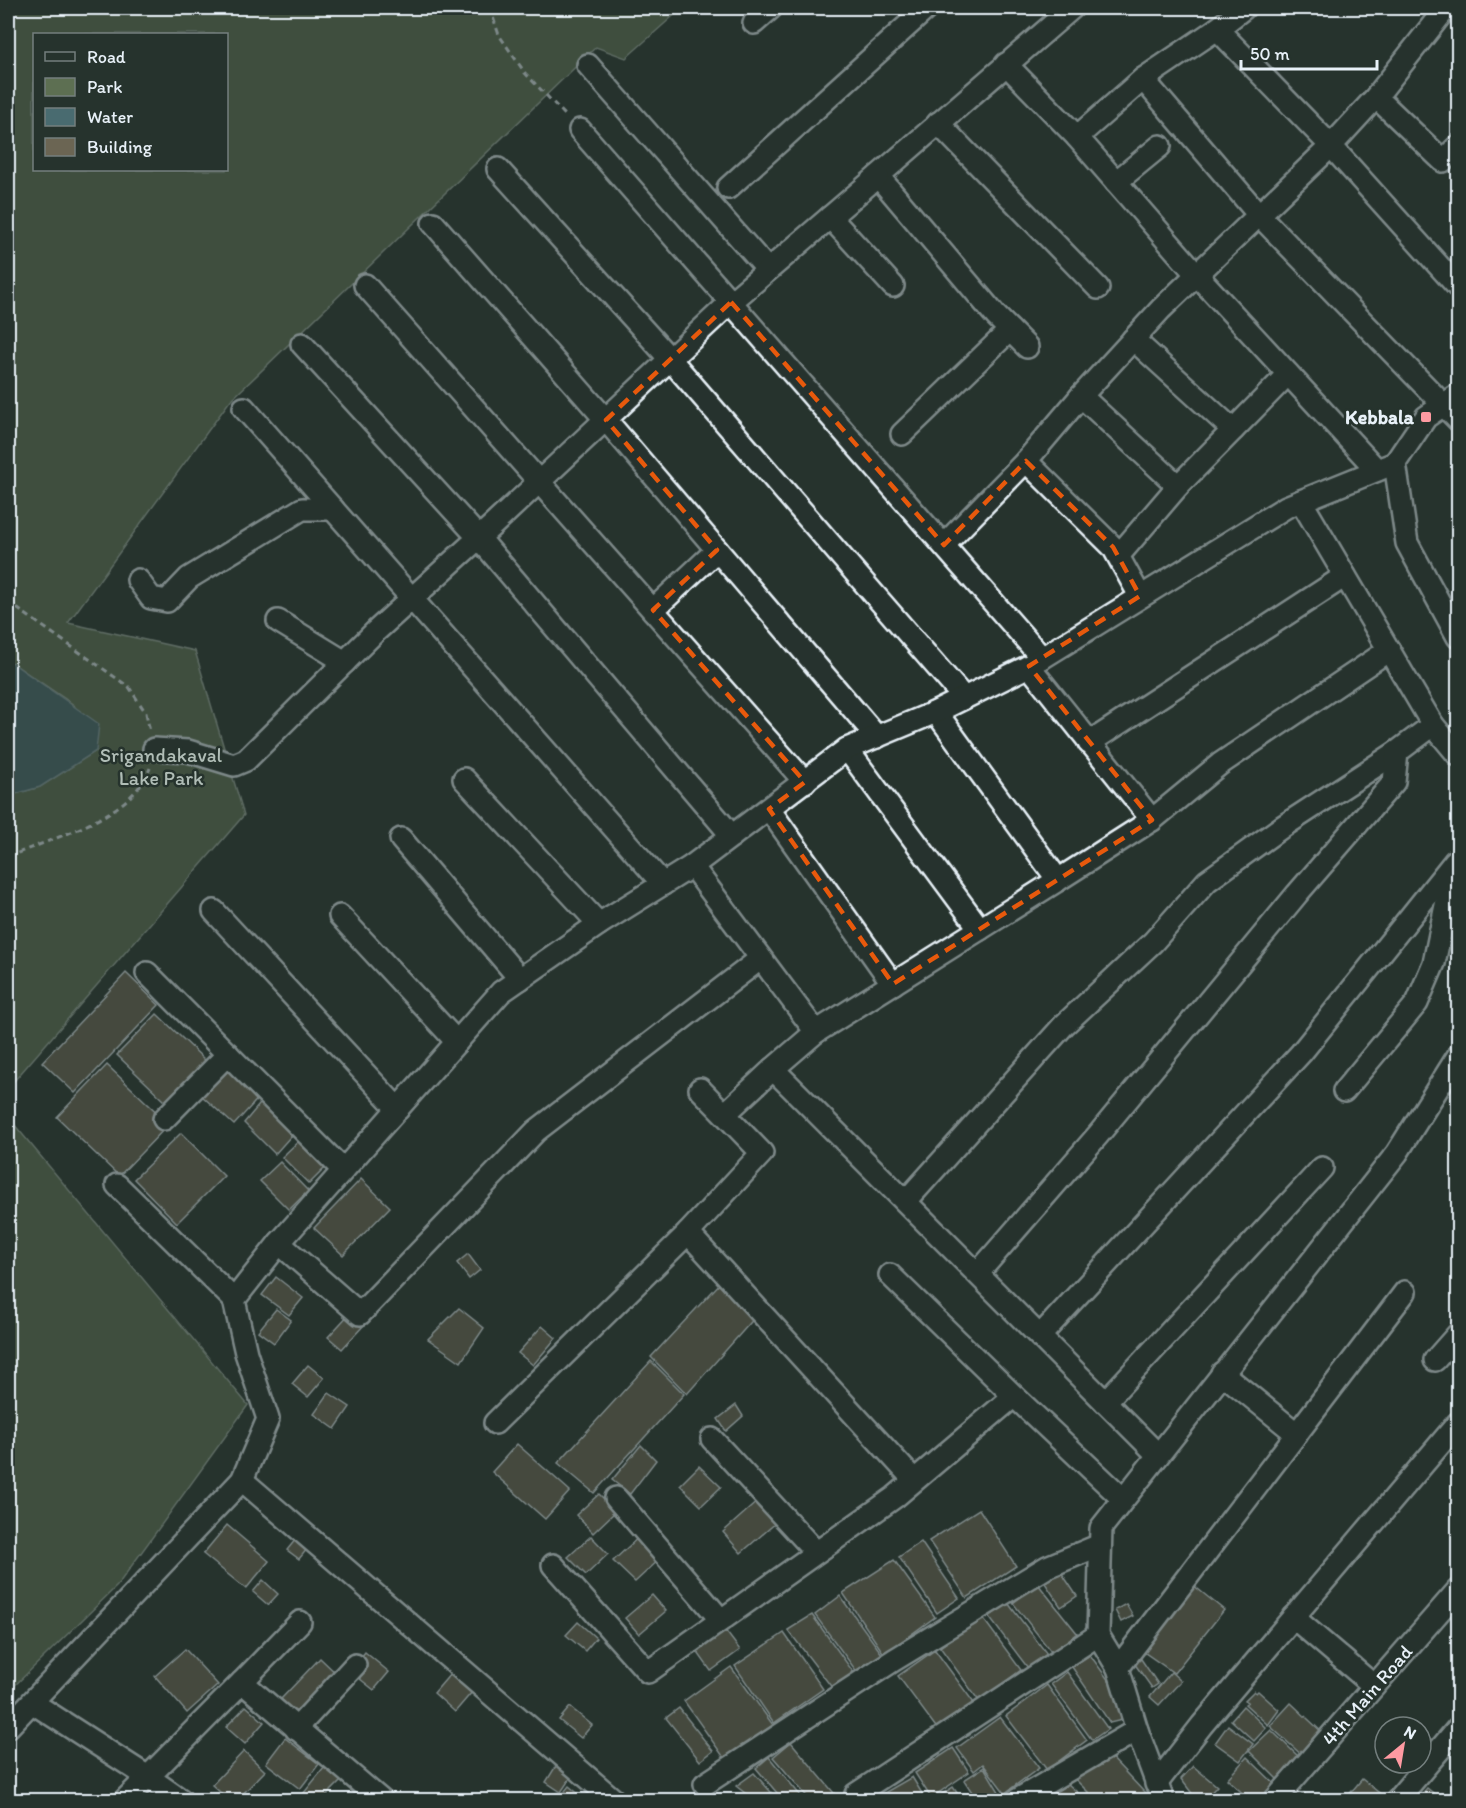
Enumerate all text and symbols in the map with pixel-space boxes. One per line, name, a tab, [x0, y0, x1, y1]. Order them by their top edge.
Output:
legend	[33, 33, 228, 171]
scale bar	[1241, 33, 1378, 71]
text: 50 m	[1250, 43, 1290, 65]
text: Road	[87, 46, 126, 68]
text: Park	[87, 76, 122, 98]
text: Water	[87, 106, 133, 128]
text: Building	[87, 136, 153, 158]
place label: Kebbala	[1345, 405, 1415, 429]
marker: Kebbala	[1419, 410, 1433, 424]
park label: Srigandakaval Lake Park	[100, 743, 223, 790]
street label: 4th Main Road	[1317, 1640, 1417, 1750]
north arrow	[1373, 1715, 1433, 1775]
text: N	[1401, 1722, 1420, 1743]

